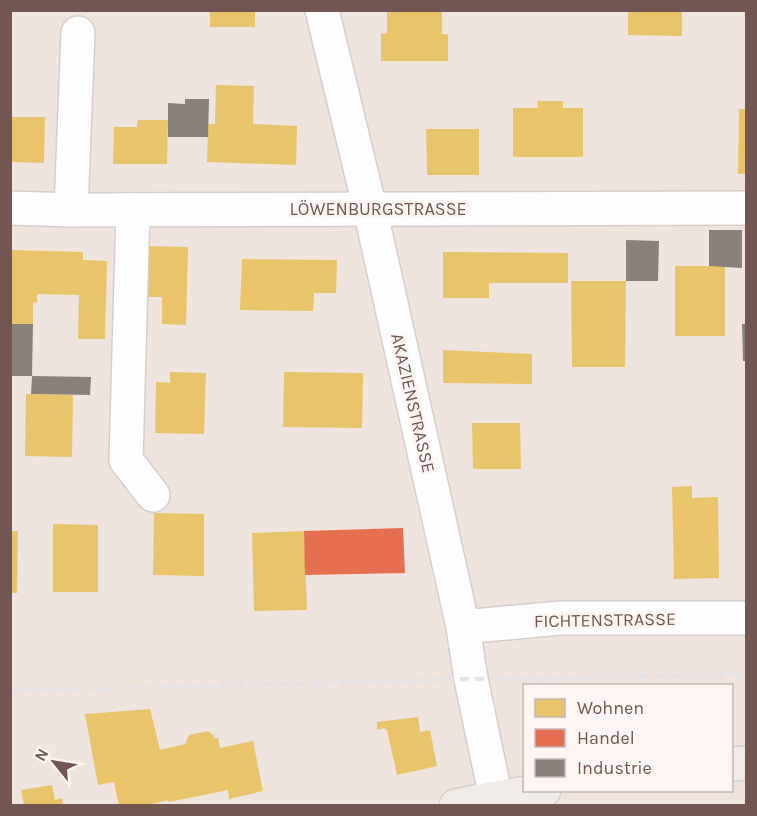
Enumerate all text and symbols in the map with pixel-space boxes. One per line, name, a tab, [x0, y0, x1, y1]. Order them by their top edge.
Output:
street label: LÖWENBURGSTRASSE	[289, 198, 467, 220]
street label: AKAZIENSTRASSE	[386, 331, 440, 475]
street label: FICHTENSTRASSE	[534, 608, 676, 632]
legend	[523, 684, 733, 792]
text: Wohnen	[577, 697, 644, 719]
text: Handel	[577, 727, 635, 749]
north arrow	[24, 732, 84, 792]
text: N	[30, 745, 53, 764]
text: Industrie	[577, 757, 652, 779]

